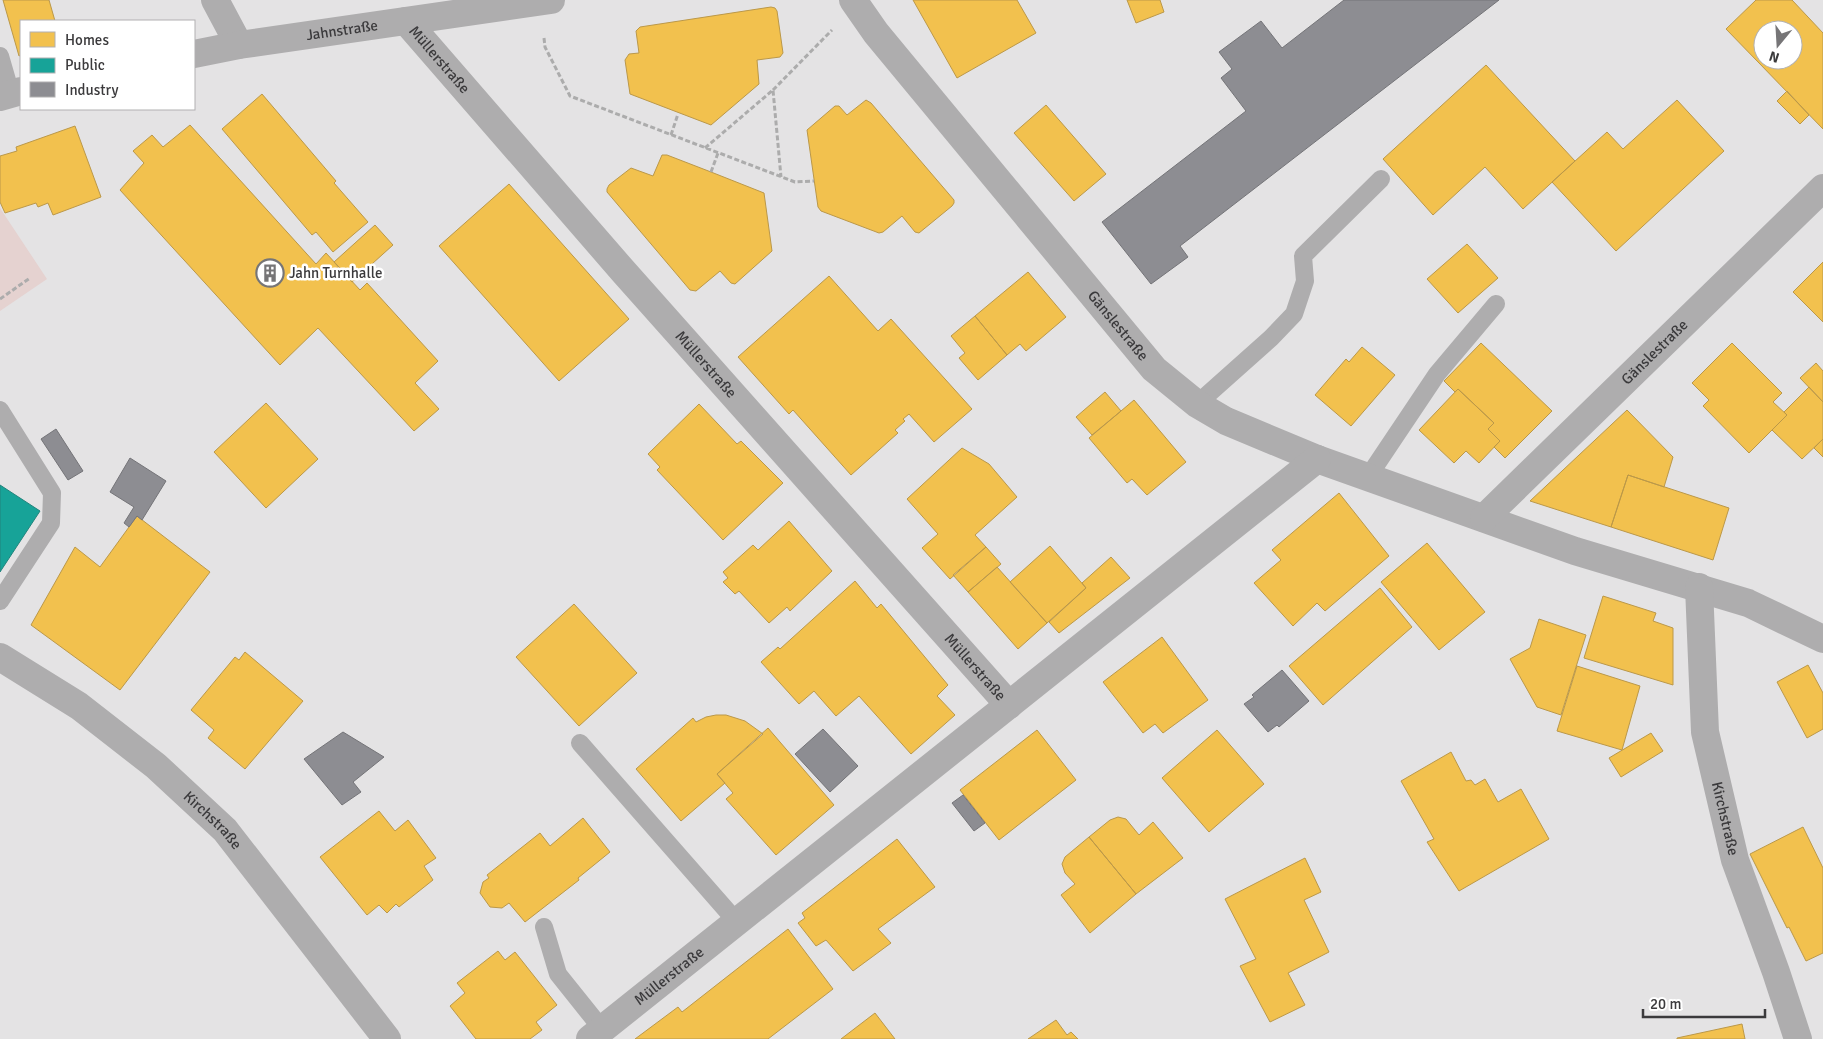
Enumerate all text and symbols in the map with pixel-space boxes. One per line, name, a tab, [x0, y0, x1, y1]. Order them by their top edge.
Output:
street label: Jahnstraße	[305, 16, 379, 44]
legend	[20, 20, 195, 110]
north arrow	[1753, 20, 1803, 70]
street label: Müllerstraße	[405, 22, 474, 97]
text: Homes	[65, 31, 109, 49]
text: N	[1767, 47, 1781, 66]
text: Public	[65, 56, 105, 74]
text: Industry	[65, 81, 118, 99]
building icon: Jahn Turnhalle	[255, 258, 285, 288]
place label: Jahn Turnhalle	[289, 264, 382, 282]
street label: Gänslestraße	[1084, 287, 1152, 364]
street label: Gänslestraße	[1618, 316, 1691, 388]
street label: Müllerstraße	[672, 327, 741, 402]
street label: Müllerstraße	[941, 630, 1010, 704]
street label: Kirchstraße	[1708, 780, 1743, 857]
street label: Kirchstraße	[180, 787, 246, 853]
street label: Müllerstraße	[631, 943, 707, 1009]
scale bar	[1643, 986, 1766, 1018]
text: 20 m	[1650, 995, 1681, 1013]

